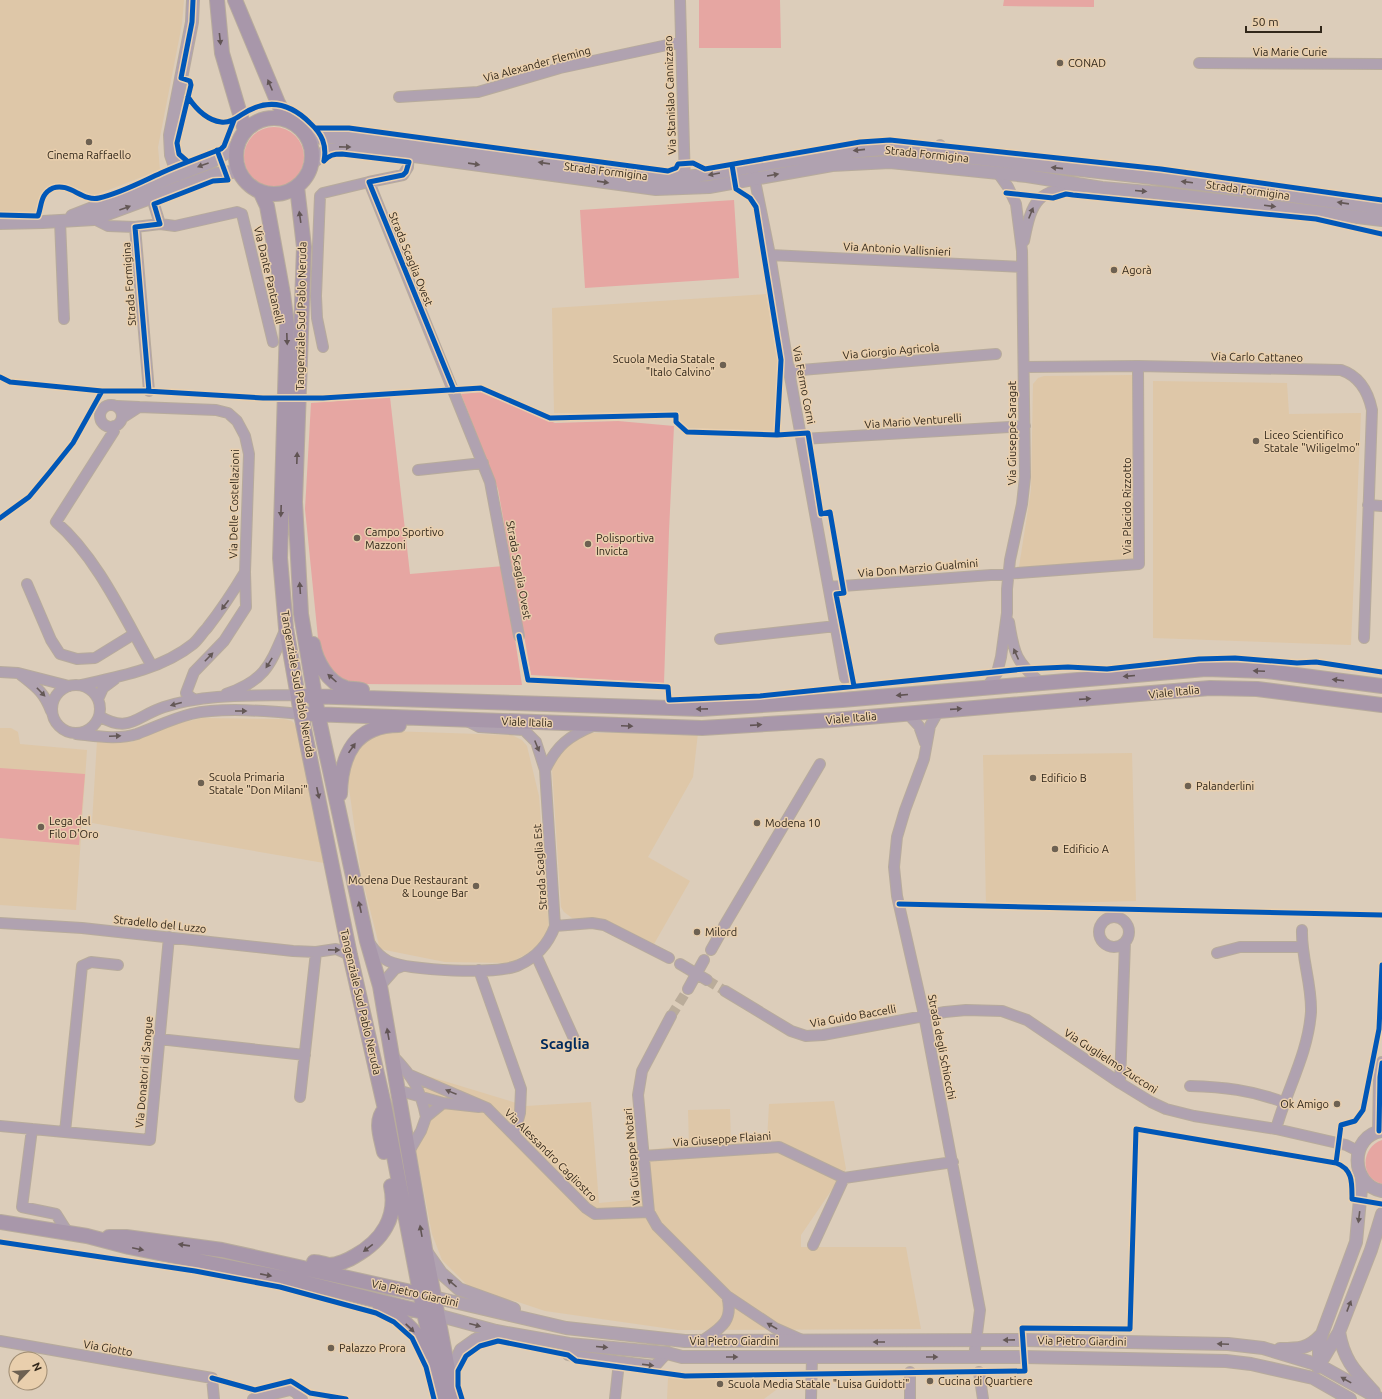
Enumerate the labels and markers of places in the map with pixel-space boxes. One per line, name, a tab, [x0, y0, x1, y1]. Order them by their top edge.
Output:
place label: CONAD	[1068, 57, 1106, 69]
marker: CONAD	[1055, 58, 1065, 68]
marker: Cinema Raffaello	[84, 137, 94, 147]
place label: Cinema Raffaello	[47, 149, 131, 161]
place label: Agorà	[1122, 264, 1152, 276]
marker: Agorà	[1109, 265, 1119, 275]
place label: Scuola Media Statale "Italo Calvino"	[613, 353, 715, 378]
marker: Scuola Media Statale "Italo Calvino"	[718, 360, 728, 370]
place label: Liceo Scientifico Statale "Wiligelmo"	[1264, 429, 1360, 454]
marker: Liceo Scientifico Statale "Wiligelmo"	[1251, 436, 1261, 446]
place label: Campo Sportivo Mazzoni	[365, 526, 444, 551]
place label: Polisportiva Invicta	[596, 532, 654, 557]
marker: Campo Sportivo Mazzoni	[352, 533, 362, 543]
marker: Polisportiva Invicta	[583, 539, 593, 549]
place label: Scuola Primaria Statale "Don Milani"	[209, 771, 308, 796]
place label: Edificio B	[1041, 772, 1087, 784]
marker: Edificio B	[1028, 773, 1038, 783]
marker: Scuola Primaria Statale "Don Milani"	[196, 778, 206, 788]
place label: Palanderlini	[1196, 780, 1254, 792]
marker: Palanderlini	[1183, 781, 1193, 791]
place label: Lega del Filo D'Oro	[49, 815, 99, 840]
place label: Modena 10	[765, 817, 820, 829]
marker: Modena 10	[752, 818, 762, 828]
marker: Lega del Filo D'Oro	[36, 822, 46, 832]
place label: Edificio A	[1063, 843, 1110, 855]
marker: Edificio A	[1050, 844, 1060, 854]
place label: Modena Due Restaurant & Lounge Bar	[348, 874, 469, 899]
marker: Modena Due Restaurant & Lounge Bar	[471, 881, 481, 891]
place label: Milord	[705, 926, 737, 938]
marker: Milord	[692, 927, 702, 937]
place label: Ok Amigo	[1280, 1098, 1329, 1110]
marker: Ok Amigo	[1332, 1099, 1342, 1109]
place label: Palazzo Prora	[339, 1342, 406, 1354]
marker: Palazzo Prora	[326, 1343, 336, 1353]
place label: Cucina di Quartiere	[938, 1375, 1033, 1387]
marker: Cucina di Quartiere	[925, 1376, 935, 1386]
place label: Scuola Media Statale "Luisa Guidotti"	[728, 1378, 909, 1390]
marker: Scuola Media Statale "Luisa Guidotti"	[715, 1379, 725, 1389]

